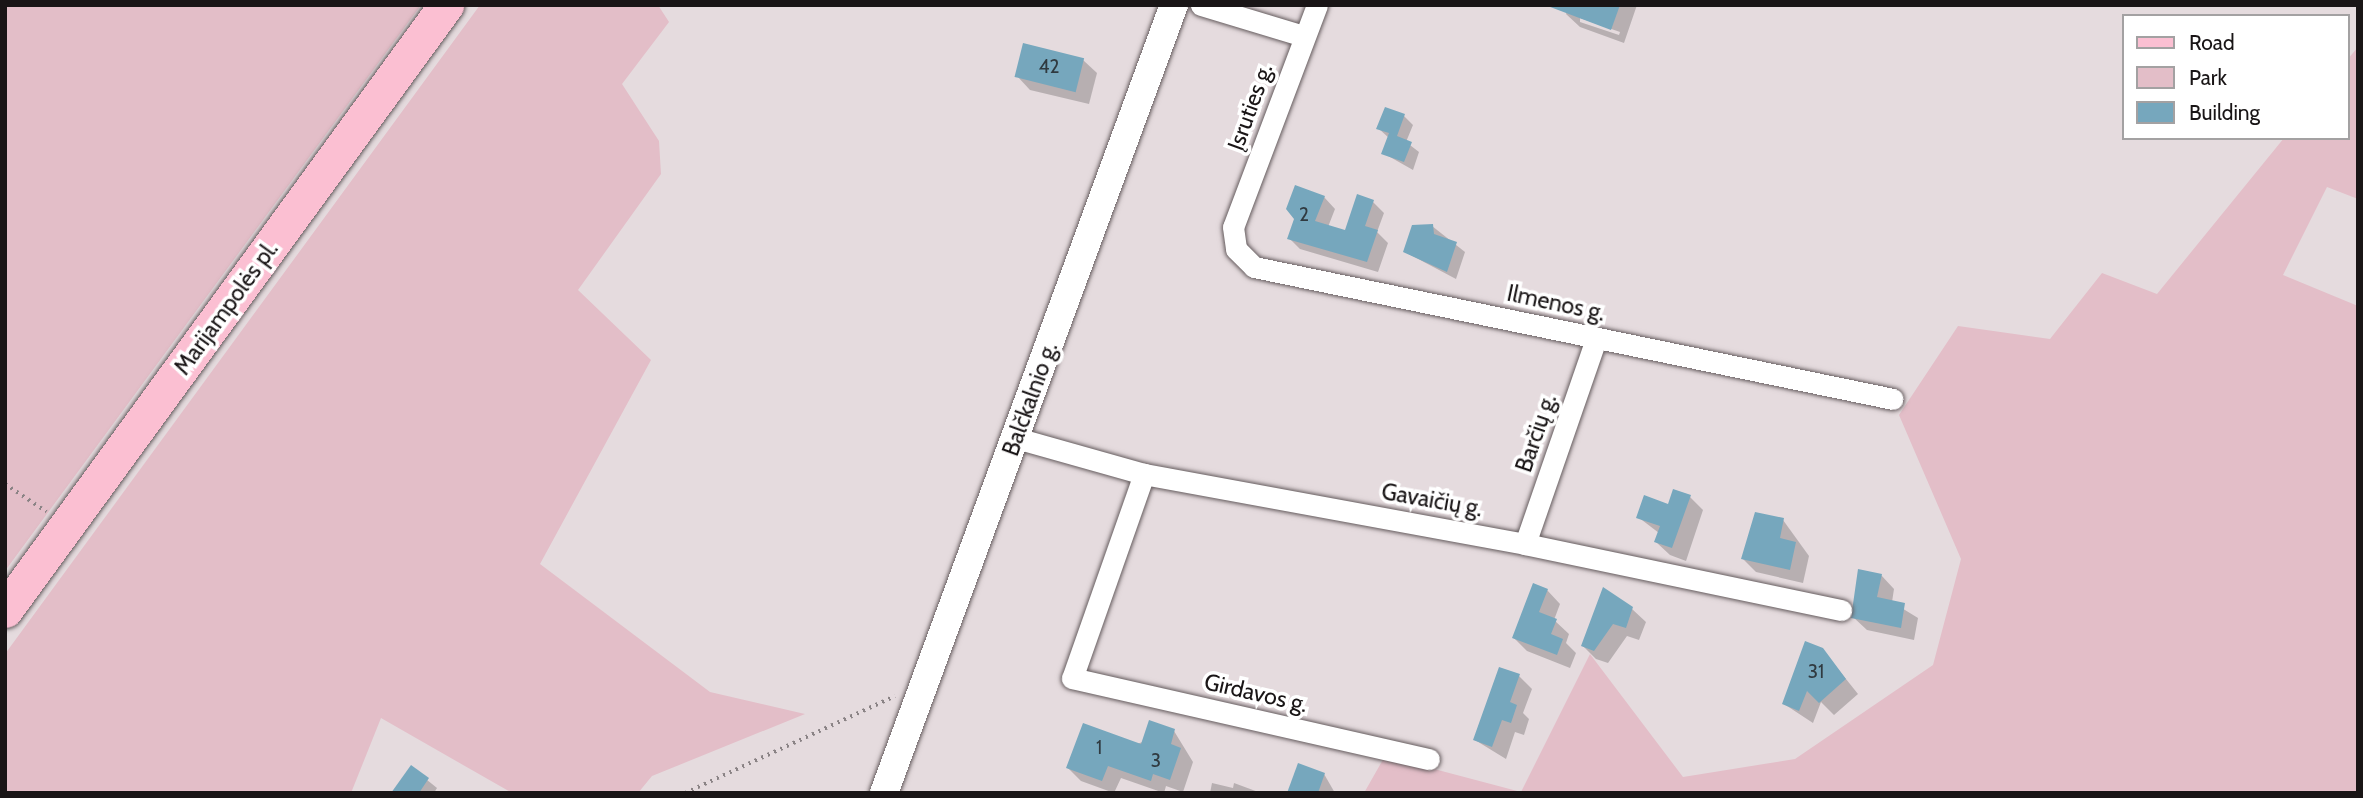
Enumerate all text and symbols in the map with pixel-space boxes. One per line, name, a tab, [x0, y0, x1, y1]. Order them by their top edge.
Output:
legend	[2122, 14, 2349, 140]
text: Road	[2189, 30, 2235, 55]
house number: 42	[1039, 56, 1059, 78]
street label: Įsruties g.	[1222, 60, 1278, 154]
text: Park	[2189, 65, 2227, 90]
text: Building	[2189, 100, 2260, 125]
house number: 2	[1299, 204, 1309, 226]
street label: Marijampolės pl.	[168, 236, 284, 380]
street label: Ilmenos g.	[1504, 279, 1608, 327]
street label: Balčkalnio g.	[997, 338, 1063, 460]
street label: Barčių g.	[1510, 390, 1562, 476]
street label: Gavaičių g.	[1379, 478, 1485, 522]
house number: 31	[1808, 661, 1824, 683]
street label: Girdavos g.	[1202, 668, 1310, 718]
house number: 1	[1096, 737, 1102, 759]
house number: 3	[1151, 750, 1161, 772]

